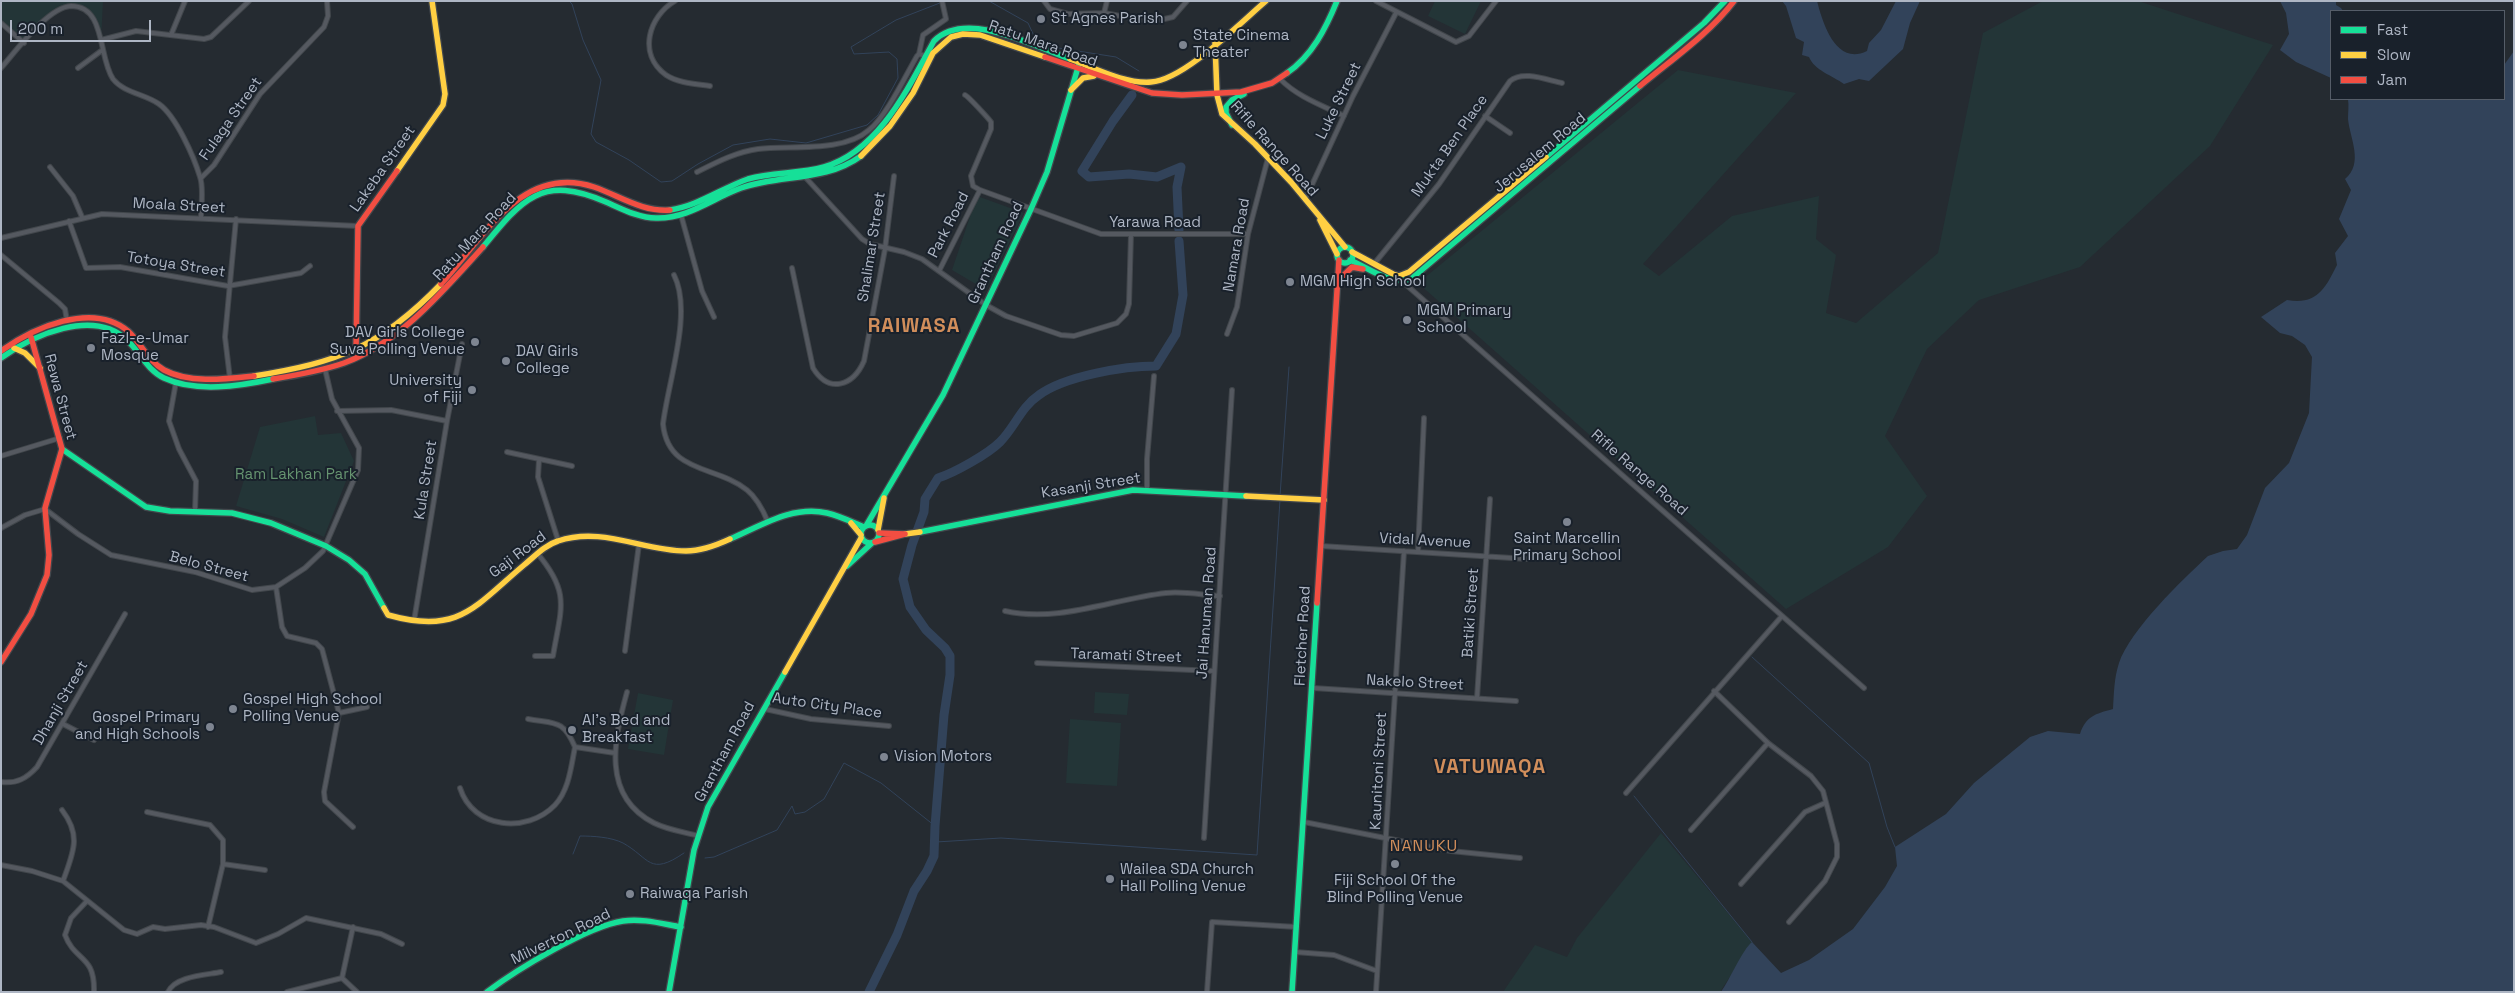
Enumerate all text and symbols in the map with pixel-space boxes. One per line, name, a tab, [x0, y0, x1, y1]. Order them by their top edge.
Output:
scale bar	[12, 10, 154, 42]
place label: St Agnes Parish	[1051, 10, 1164, 28]
legend	[2330, 10, 2505, 100]
marker: St Agnes Parish	[1035, 13, 1047, 25]
street label: Ratu Mara Road	[986, 17, 1100, 71]
text: 200 m	[18, 19, 63, 38]
text: Fast	[2377, 20, 2408, 39]
place label: State Cinema Theater	[1193, 27, 1289, 62]
marker: State Cinema Theater	[1177, 39, 1189, 51]
text: Slow	[2377, 45, 2411, 64]
street label: Luke Street	[1313, 60, 1365, 142]
text: Jam	[2377, 70, 2407, 89]
street label: Fulaga Street	[196, 74, 266, 164]
street label: Mukta Ben Place	[1408, 92, 1492, 200]
street label: Rifle Range Road	[1226, 98, 1322, 200]
street label: Jerusalem Road	[1490, 109, 1590, 197]
street label: Lakeba Street	[347, 122, 419, 216]
street label: Ratu Mara Road	[430, 189, 520, 285]
street label: Park Road	[925, 189, 973, 261]
street label: Shalimar Street	[854, 191, 890, 303]
street label: Moala Street	[132, 195, 226, 217]
street label: Namara Road	[1220, 197, 1254, 293]
street label: Grantham Road	[964, 199, 1028, 307]
street label: Yarawa Road	[1109, 214, 1201, 232]
street label: Totoya Street	[125, 248, 227, 282]
place label: MGM High School	[1300, 273, 1425, 291]
marker: MGM High School	[1284, 276, 1296, 288]
place label: MGM Primary School	[1417, 302, 1511, 337]
marker: MGM Primary School	[1401, 314, 1413, 326]
district label: RAIWASA	[867, 315, 961, 339]
place label: DAV Girls College Suva Polling Venue	[330, 324, 465, 359]
place label: Fazl-e-Umar Mosque	[101, 330, 189, 365]
marker: DAV Girls College Suva Polling Venue	[469, 336, 481, 348]
marker: Fazl-e-Umar Mosque	[85, 342, 97, 354]
place label: DAV Girls College	[516, 343, 578, 378]
street label: Rewa Street	[40, 352, 80, 442]
marker: DAV Girls College	[500, 355, 512, 367]
place label: University of Fiji	[389, 372, 462, 407]
marker: University of Fiji	[466, 384, 478, 396]
street label: Rifle Range Road	[1587, 426, 1691, 520]
street label: Kula Street	[411, 439, 441, 521]
park label: Ram Lakhan Park	[235, 466, 357, 484]
street label: Kasanji Street	[1040, 469, 1142, 503]
marker: Saint Marcellin Primary School	[1561, 516, 1573, 528]
street label: Gaji Road	[486, 528, 550, 582]
street label: Vidal Avenue	[1379, 530, 1471, 552]
place label: Saint Marcellin Primary School	[1513, 530, 1621, 565]
street label: Jai Hanuman Road	[1193, 546, 1221, 680]
street label: Belo Street	[167, 548, 251, 586]
street label: Batiki Street	[1459, 567, 1483, 659]
street label: Fletcher Road	[1291, 585, 1315, 687]
street label: Taramati Street	[1070, 645, 1182, 667]
street label: Dhanji Street	[30, 658, 92, 748]
street label: Nakelo Street	[1366, 671, 1464, 695]
street label: Auto City Place	[771, 689, 883, 723]
place label: Gospel High School Polling Venue	[243, 691, 382, 726]
street label: Grantham Road	[691, 699, 759, 805]
marker: Gospel High School Polling Venue	[227, 703, 239, 715]
place label: Gospel Primary and High Schools	[75, 709, 200, 744]
place label: Al's Bed and Breakfast	[582, 712, 670, 747]
street label: Kaunitoni Street	[1367, 712, 1391, 830]
marker: Gospel Primary and High Schools	[204, 721, 216, 733]
marker: Al's Bed and Breakfast	[566, 724, 578, 736]
place label: Vision Motors	[894, 748, 992, 766]
marker: Vision Motors	[878, 751, 890, 763]
district label: VATUWAQA	[1433, 756, 1547, 780]
district label: NANUKU	[1389, 837, 1459, 857]
marker: Fiji School Of the Blind Polling Venue	[1389, 858, 1401, 870]
place label: Wailea SDA Church Hall Polling Venue	[1120, 861, 1254, 896]
place label: Fiji School Of the Blind Polling Venue	[1327, 872, 1463, 907]
marker: Wailea SDA Church Hall Polling Venue	[1104, 873, 1116, 885]
place label: Raiwaqa Parish	[640, 885, 748, 903]
marker: Raiwaqa Parish	[624, 888, 636, 900]
street label: Milverton Road	[508, 905, 614, 969]

